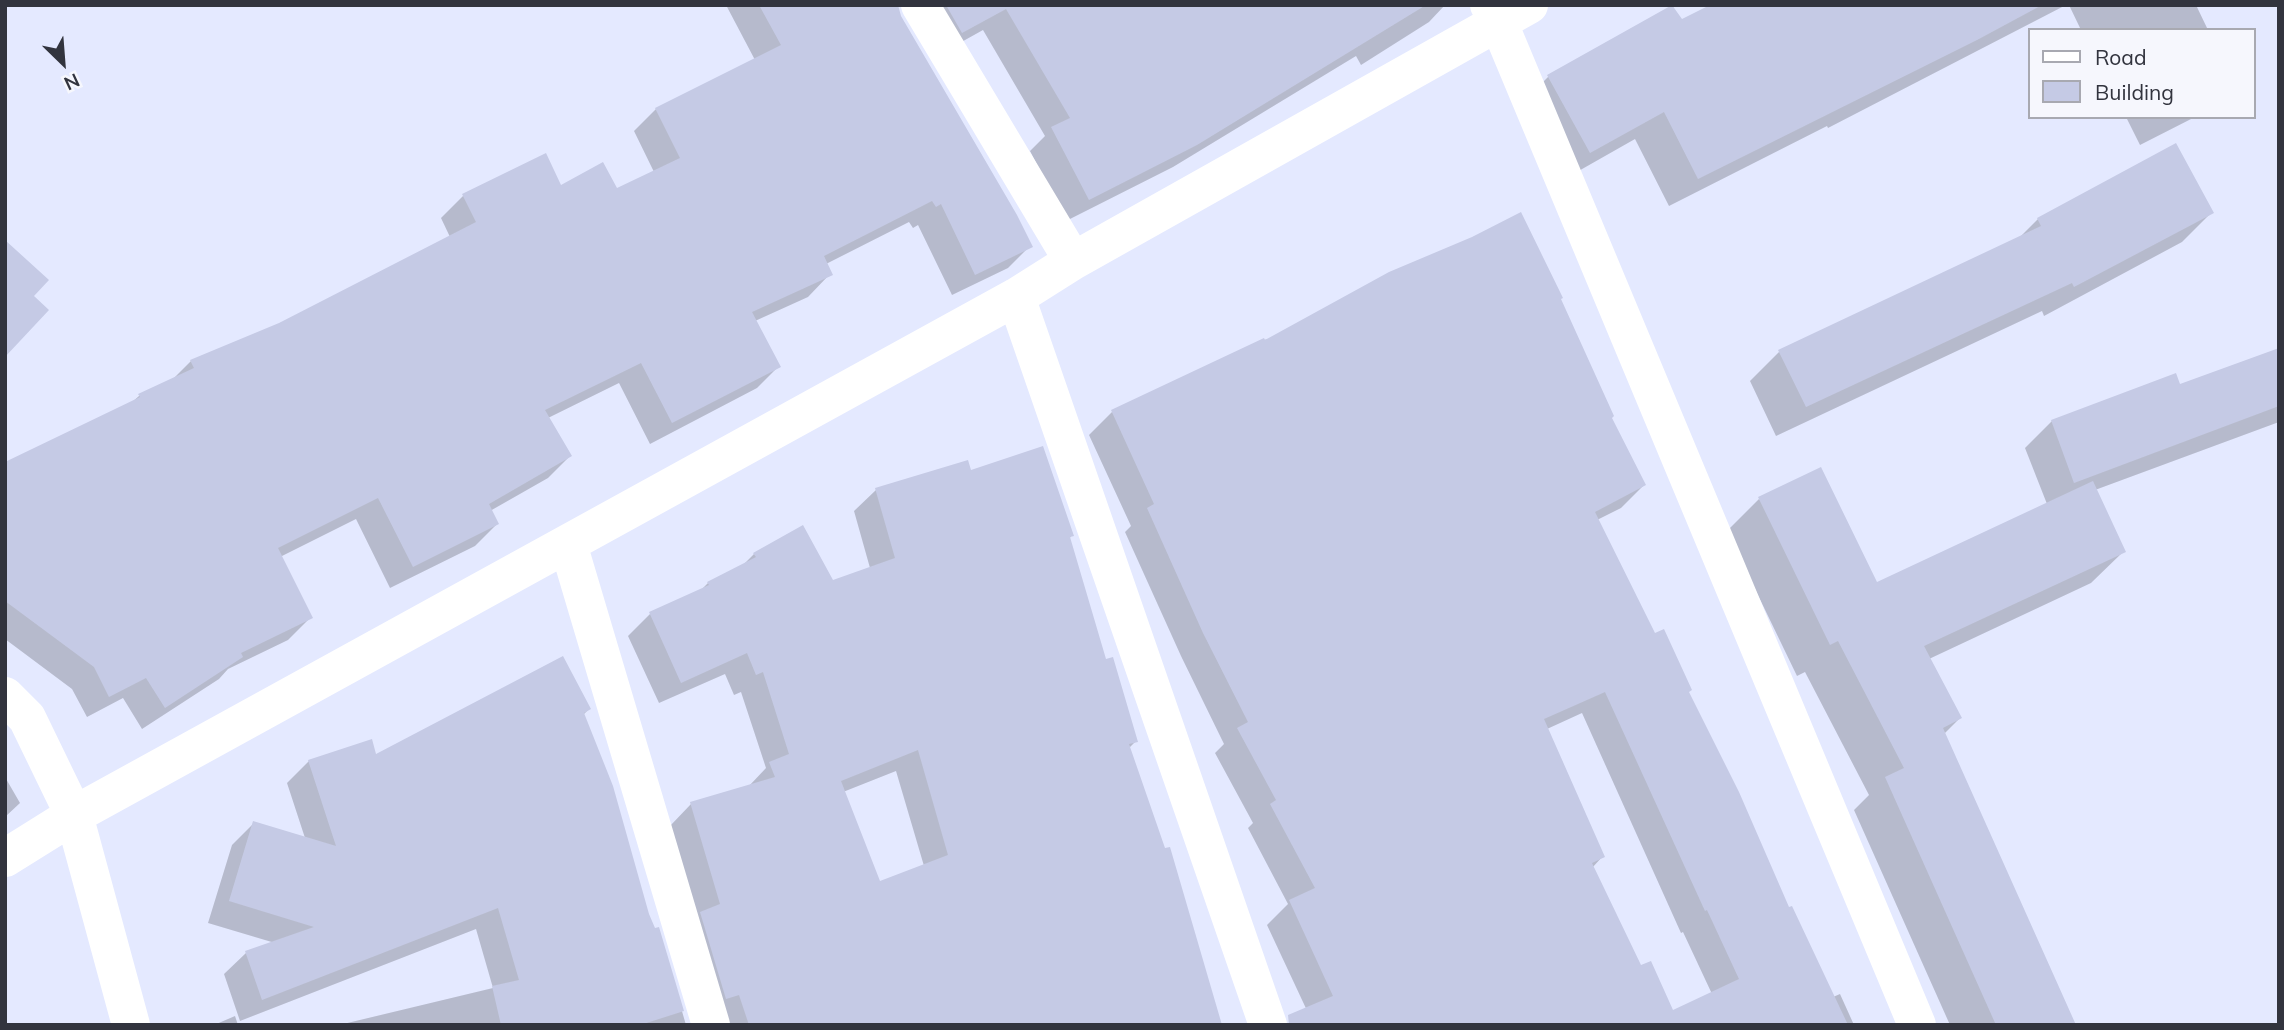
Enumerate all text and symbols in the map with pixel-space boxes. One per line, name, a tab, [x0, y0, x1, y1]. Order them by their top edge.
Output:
north arrow	[28, 28, 98, 98]
legend	[2028, 28, 2256, 119]
text: Road	[2095, 44, 2146, 70]
text: N	[60, 68, 83, 96]
text: Building	[2095, 79, 2174, 105]

